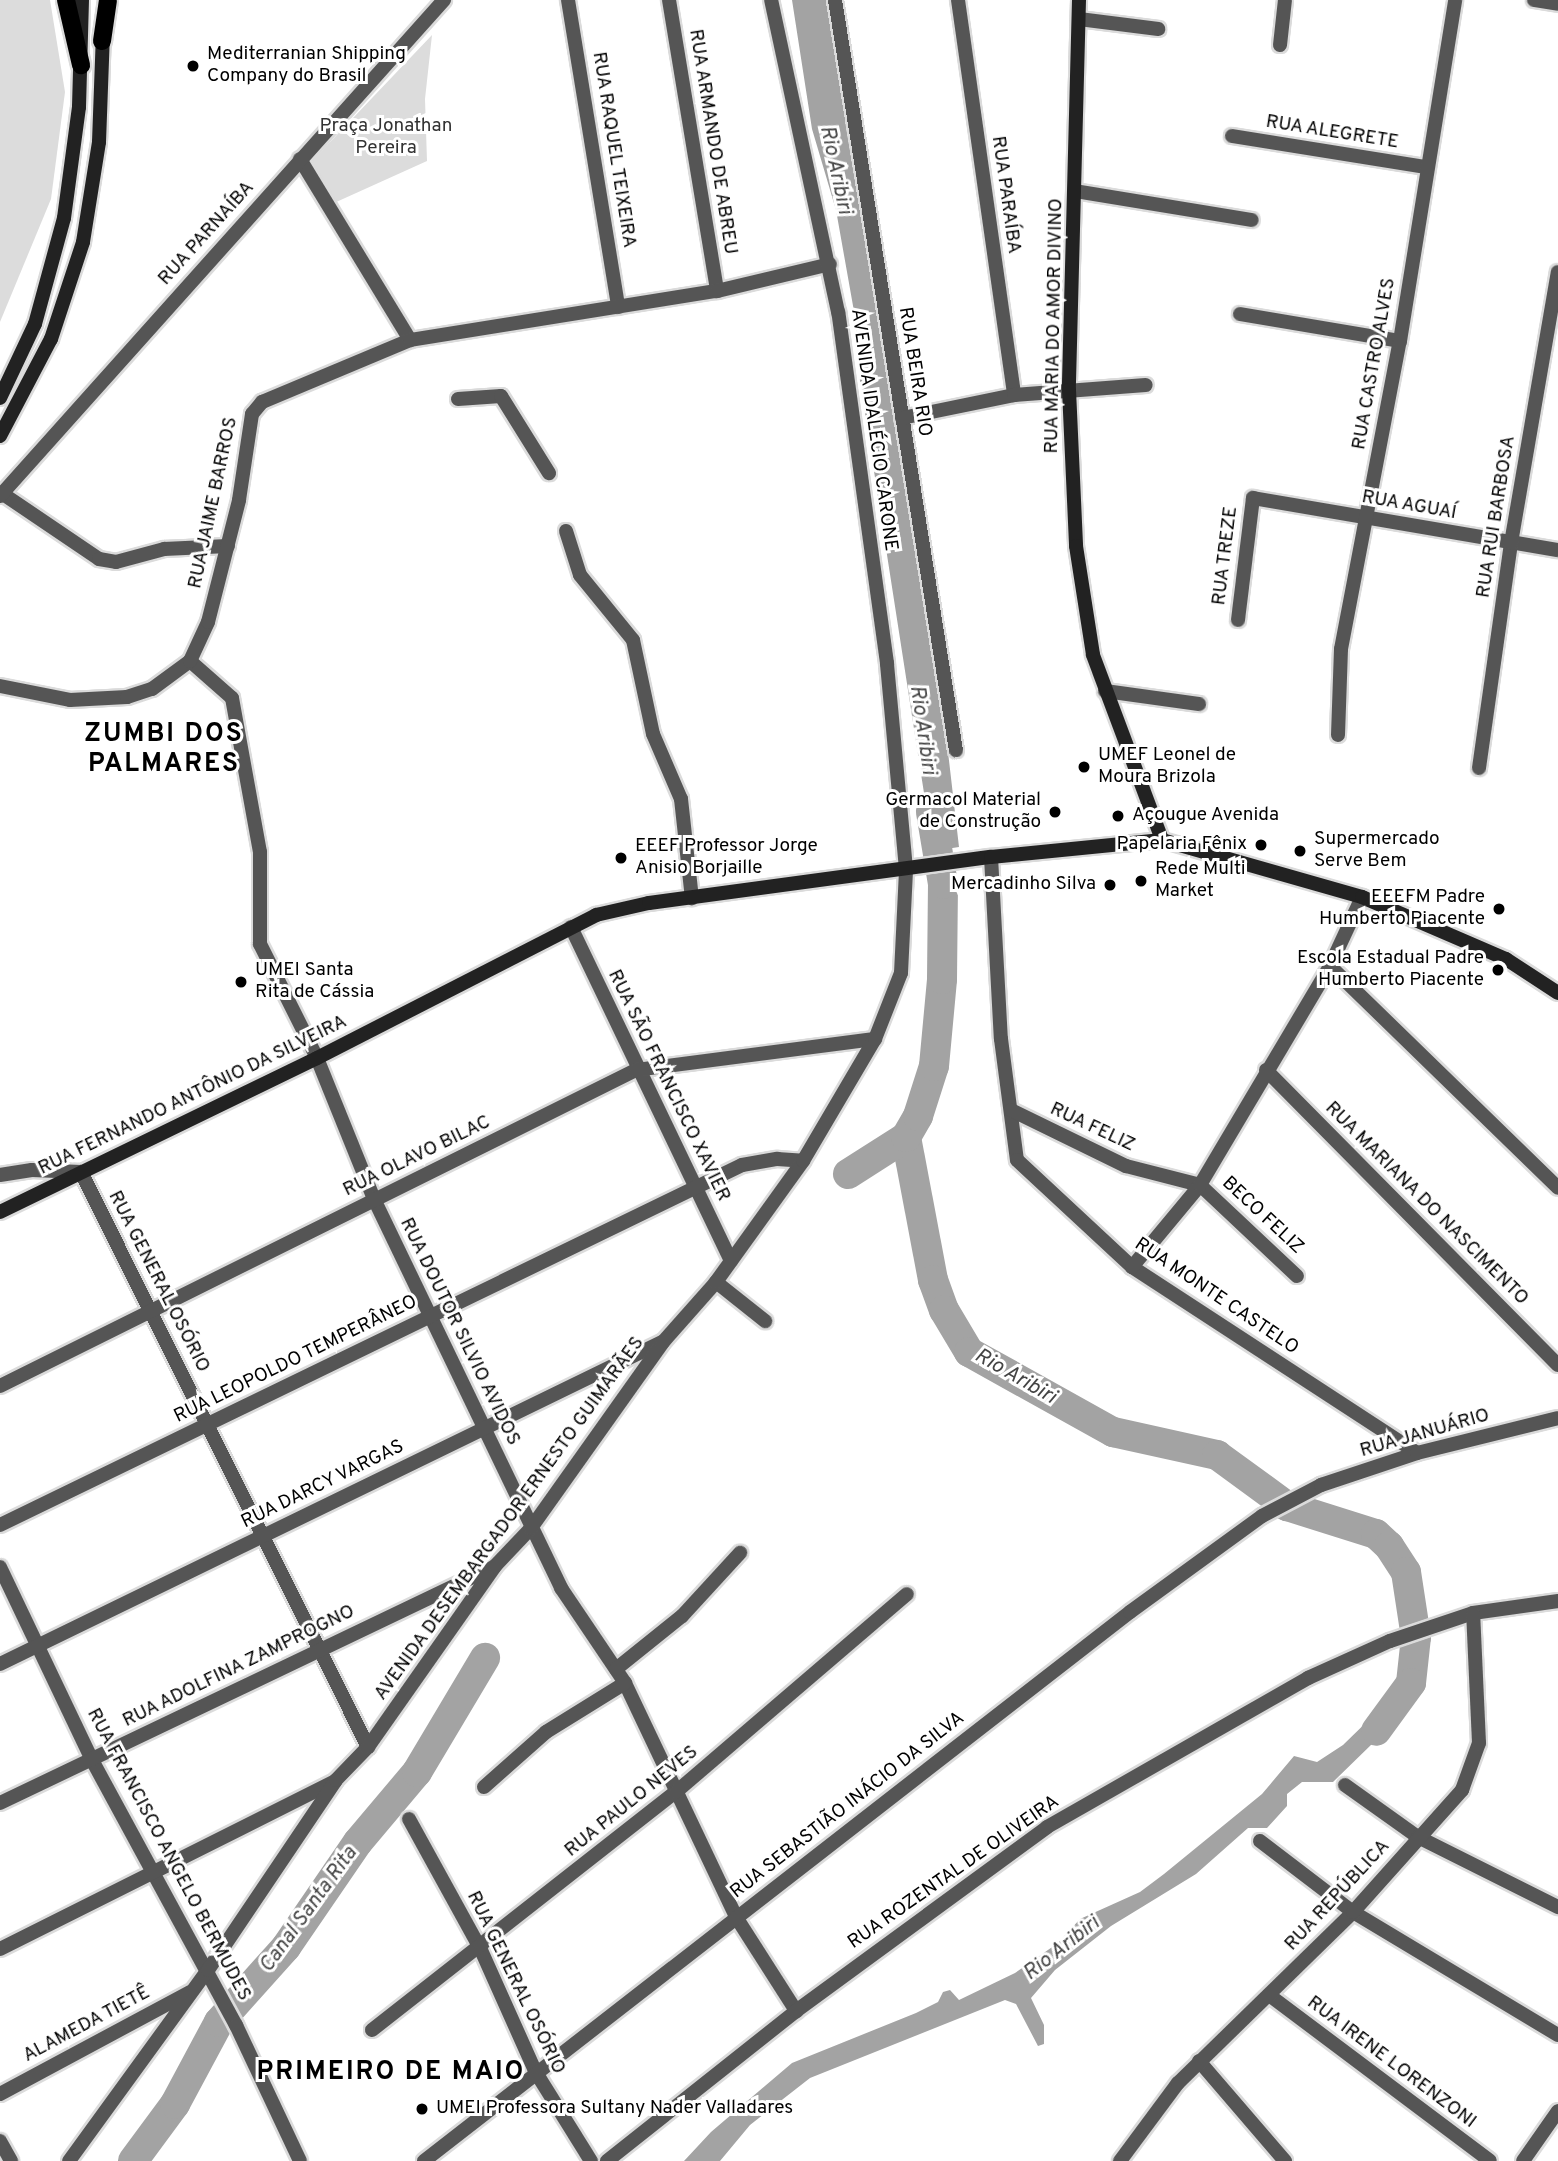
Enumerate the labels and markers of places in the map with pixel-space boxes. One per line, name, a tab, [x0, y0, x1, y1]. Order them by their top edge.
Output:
place label: Mediterranian Shipping Company do Brasil	[207, 44, 406, 88]
marker: Mediterranian Shipping Company do Brasil	[185, 58, 201, 74]
place label: UMEF Leonel de Moura Brizola	[1098, 745, 1236, 789]
marker: UMEF Leonel de Moura Brizola	[1076, 759, 1092, 775]
place label: Germacol Material de Construção	[885, 790, 1041, 834]
marker: Germacol Material de Construção	[1047, 804, 1063, 820]
place label: Açougue Avenida	[1132, 805, 1280, 827]
marker: Açougue Avenida	[1110, 808, 1126, 824]
place label: Supermercado Serve Bem	[1314, 829, 1440, 873]
place label: Papelaria Fênix	[1117, 834, 1247, 856]
place label: EEEF Professor Jorge Anisio Borjaille	[635, 836, 818, 880]
marker: Papelaria Fênix	[1253, 837, 1269, 853]
marker: Supermercado Serve Bem	[1292, 843, 1308, 859]
marker: EEEF Professor Jorge Anisio Borjaille	[613, 850, 629, 866]
place label: Rede Multi Market	[1155, 859, 1246, 903]
marker: Rede Multi Market	[1133, 873, 1149, 889]
place label: Mercadinho Silva	[951, 874, 1096, 896]
marker: Mercadinho Silva	[1102, 877, 1118, 893]
place label: EEEFM Padre Humberto Piacente	[1319, 887, 1485, 931]
marker: EEEFM Padre Humberto Piacente	[1491, 901, 1507, 917]
place label: Escola Estadual Padre Humberto Piacente	[1297, 948, 1484, 992]
place label: UMEI Santa Rita de Cássia	[255, 960, 374, 1004]
marker: Escola Estadual Padre Humberto Piacente	[1490, 962, 1506, 978]
marker: UMEI Santa Rita de Cássia	[233, 974, 249, 990]
place label: UMEI Professora Sultany Nader Valladares	[436, 2098, 794, 2120]
marker: UMEI Professora Sultany Nader Valladares	[414, 2101, 430, 2117]

